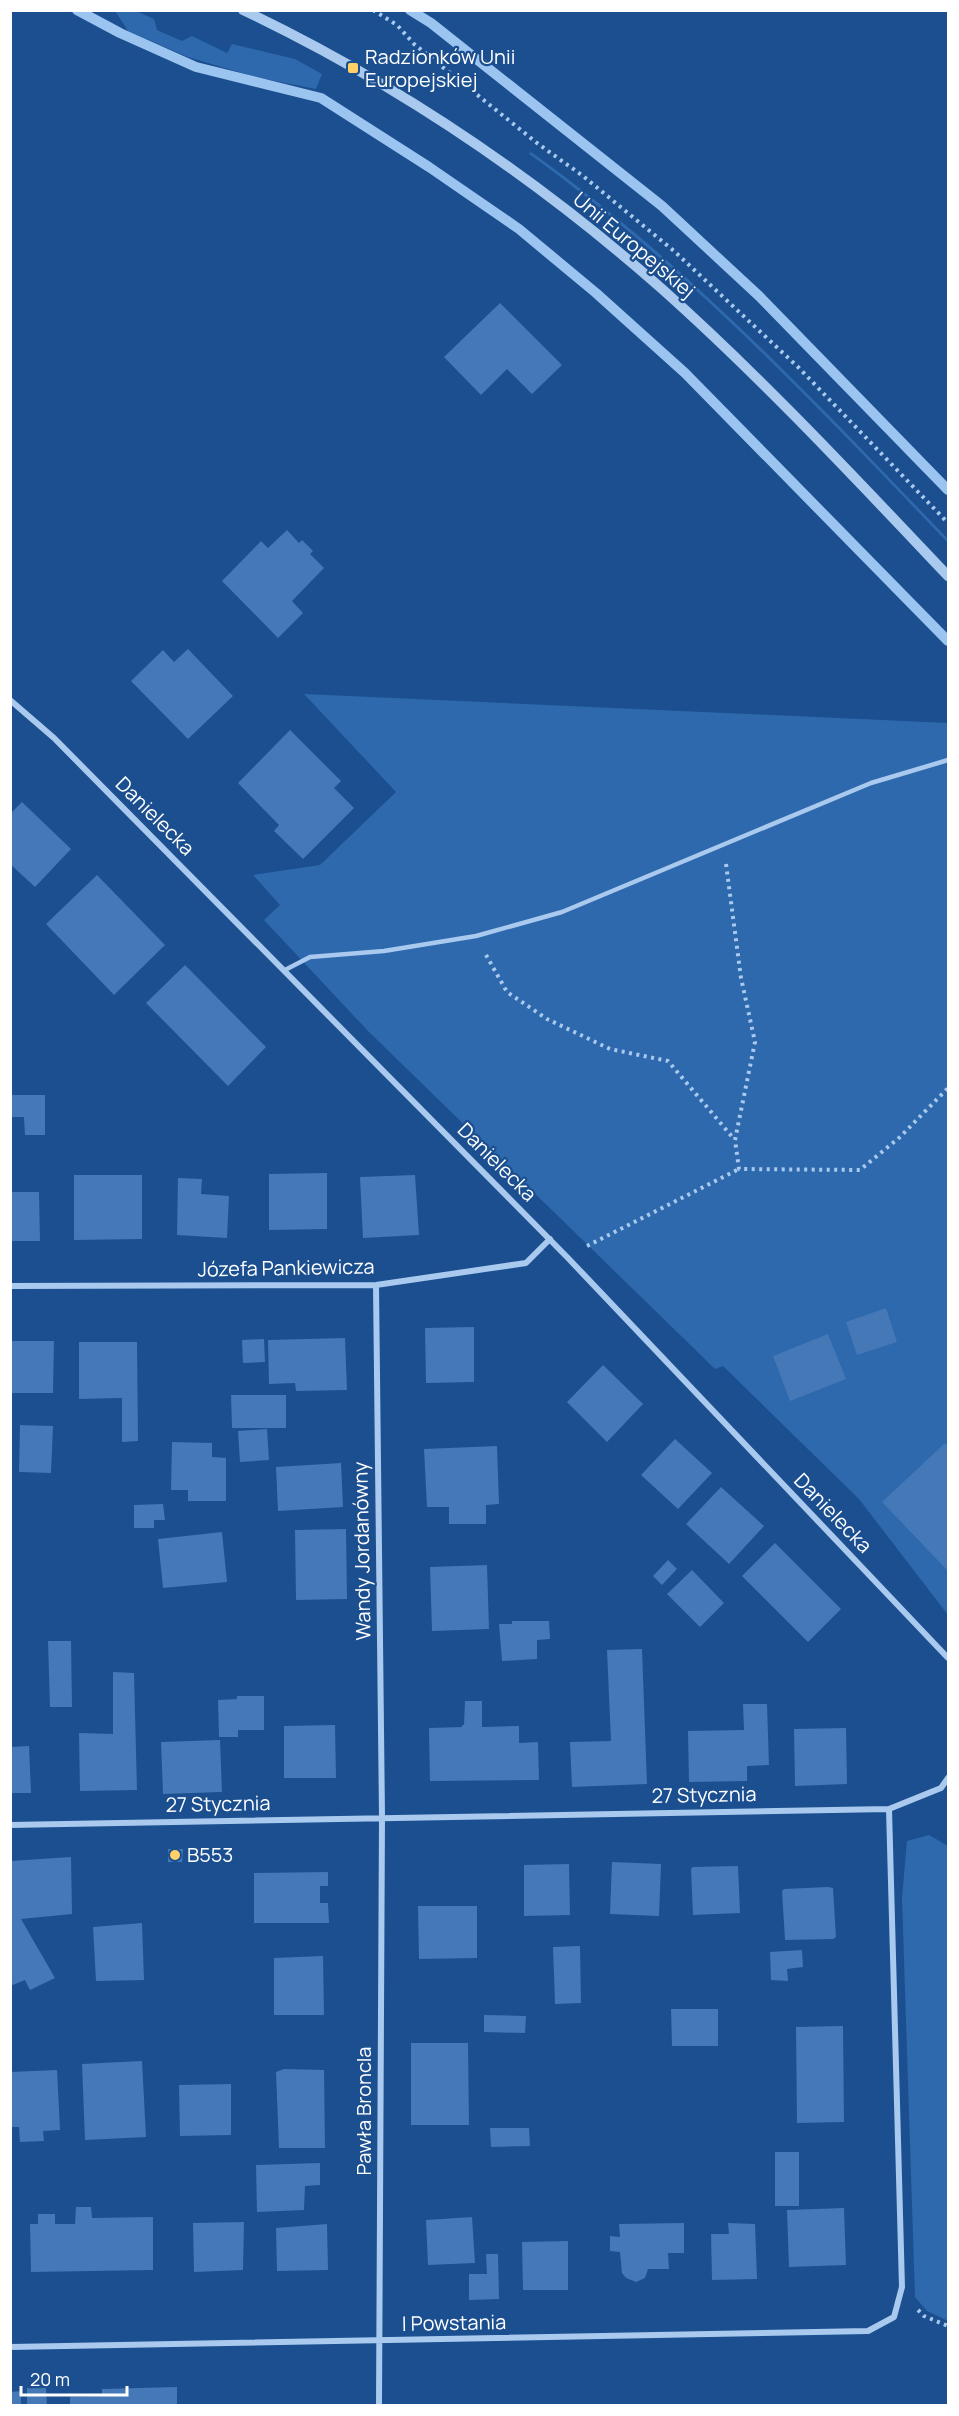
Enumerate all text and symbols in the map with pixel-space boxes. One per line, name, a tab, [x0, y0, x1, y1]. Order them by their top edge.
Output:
place label: Radzionków Unii Europejskiej	[365, 43, 515, 93]
marker: Radzionków Unii Europejskiej	[346, 61, 360, 75]
street label: Unii Europejskiej	[568, 186, 701, 304]
street label: Danielecka	[110, 770, 201, 861]
street label: Danielecka	[452, 1116, 543, 1207]
street label: Józefa Pankiewicza	[197, 1252, 375, 1283]
street label: Wandy Jordanówny	[346, 1461, 377, 1641]
street label: Danielecka	[788, 1467, 878, 1558]
street label: 27 Stycznia	[651, 1780, 757, 1809]
street label: 27 Stycznia	[165, 1789, 271, 1818]
place label: B553	[187, 1841, 233, 1868]
marker: B553	[168, 1848, 182, 1862]
street label: Pawła Broncla	[350, 2047, 377, 2175]
street label: I Powstania	[402, 2308, 506, 2337]
scale bar	[21, 2359, 128, 2397]
text: 20 m	[30, 2367, 70, 2391]

